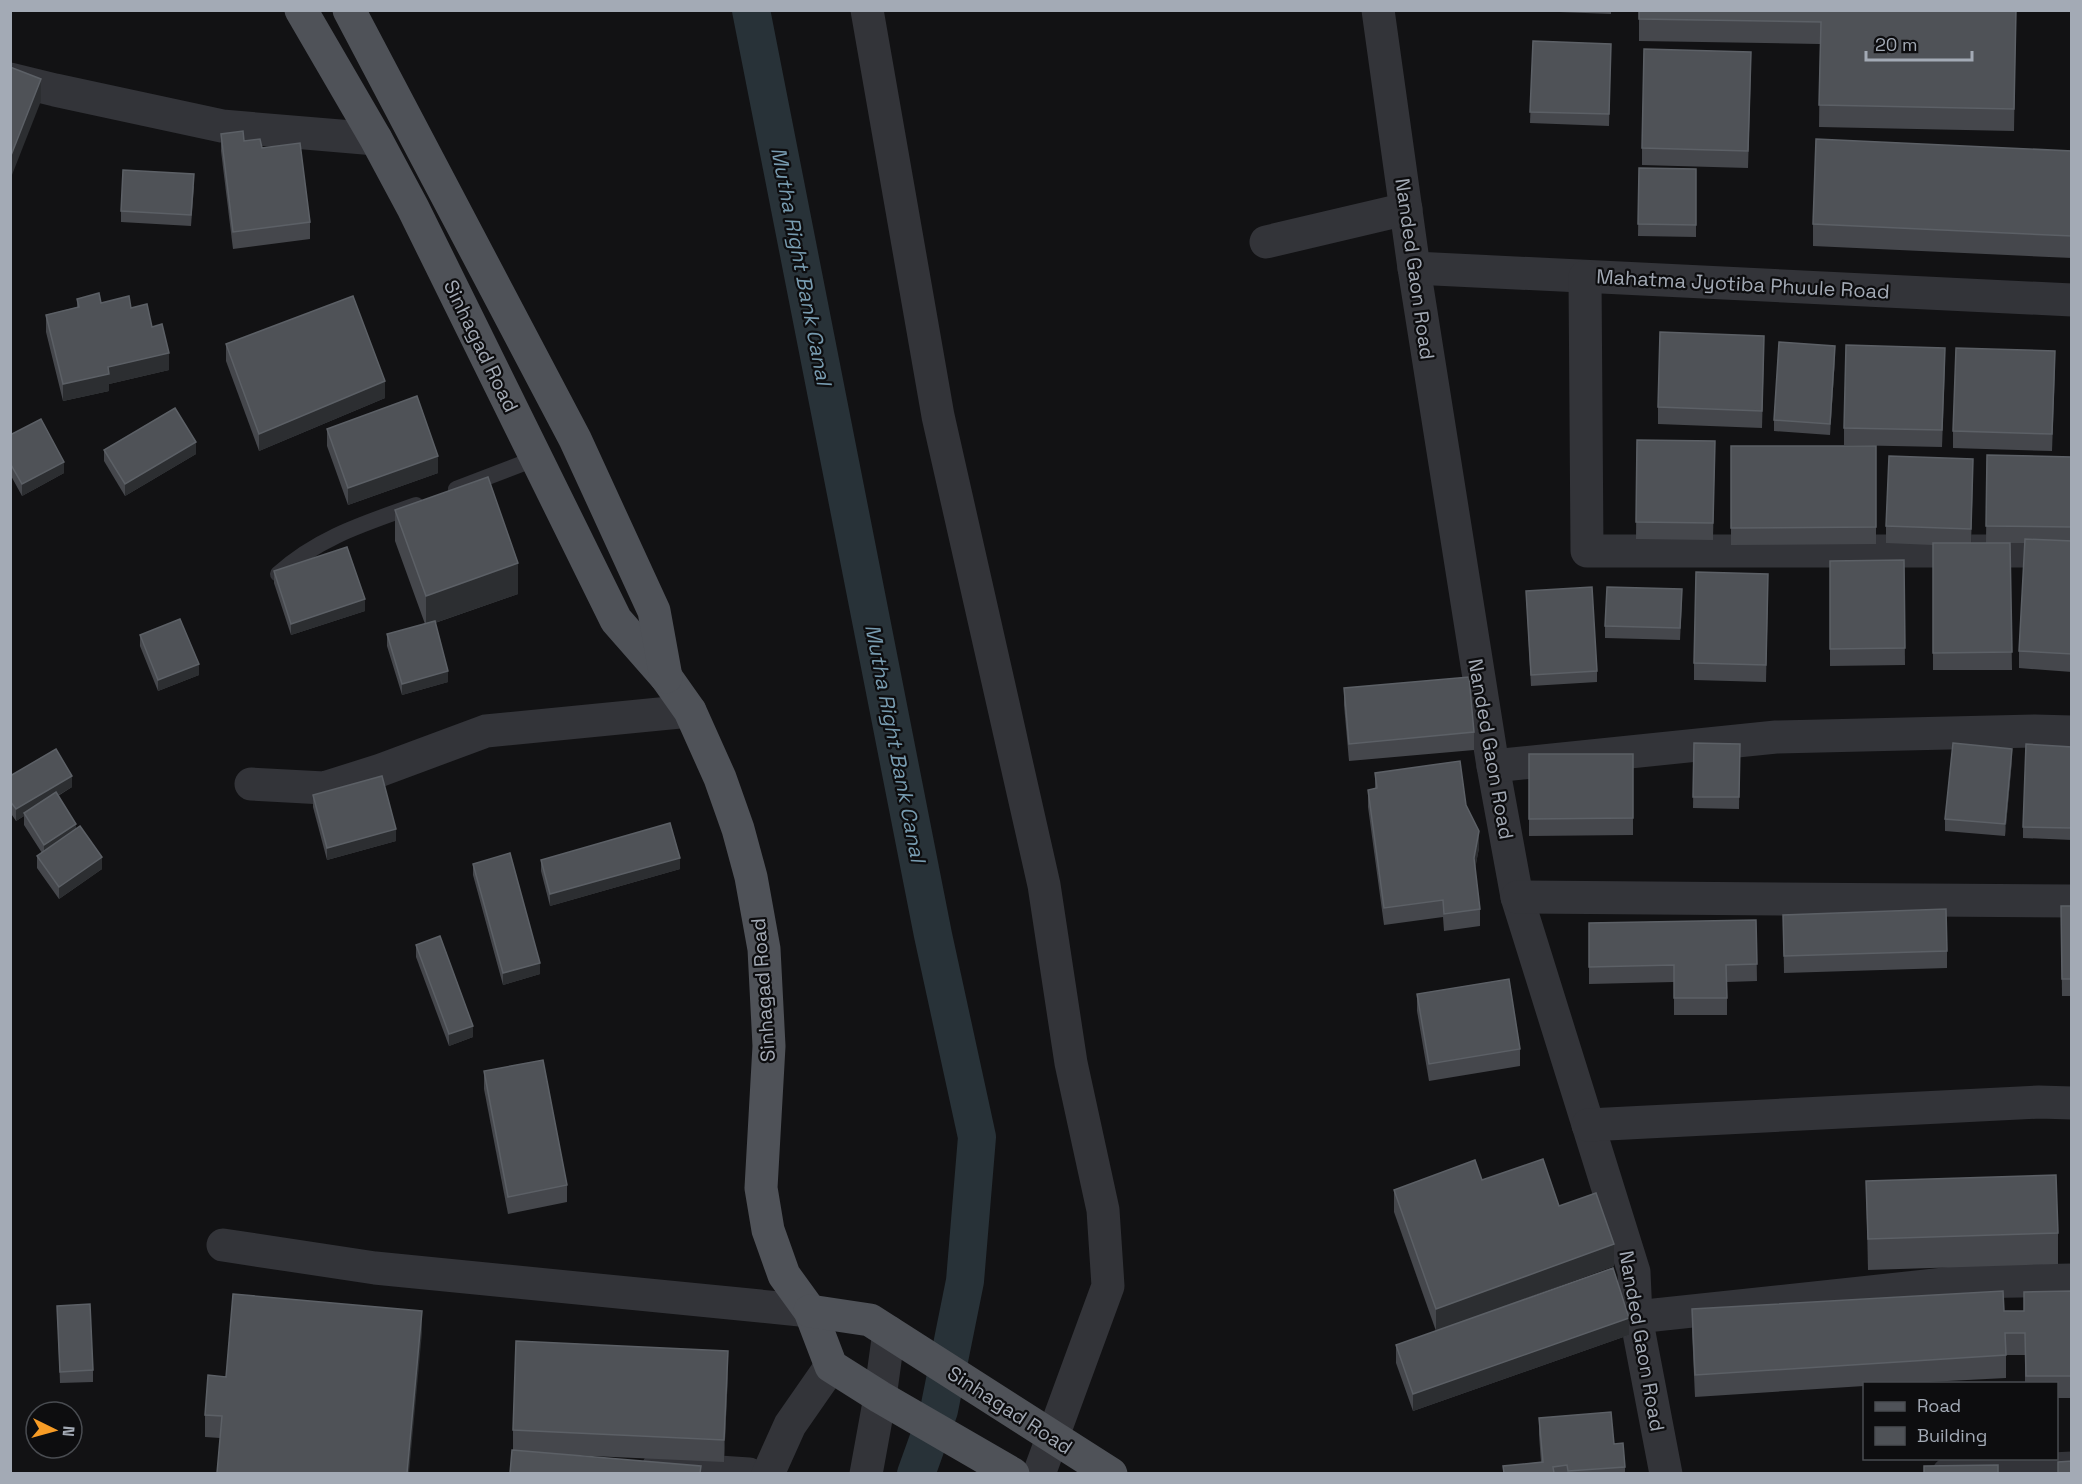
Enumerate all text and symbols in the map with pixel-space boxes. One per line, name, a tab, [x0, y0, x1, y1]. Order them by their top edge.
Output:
scale bar	[1866, 24, 1972, 62]
text: 20 m	[1875, 33, 1918, 56]
water label: Mutha Right Bank Canal	[765, 145, 838, 390]
street label: Nanded Gaon Road	[1389, 177, 1441, 361]
street label: Mahatma Jyotiba Phuule Road	[1596, 263, 1890, 305]
street label: Sinhagad Road	[438, 276, 524, 416]
water label: Mutha Right Bank Canal	[859, 622, 932, 867]
street label: Nanded Gaon Road	[1462, 657, 1520, 841]
street label: Sinhagad Road	[745, 917, 781, 1063]
street label: Nanded Gaon Road	[1613, 1249, 1671, 1433]
street label: Sinhagad Road	[942, 1360, 1078, 1460]
legend	[1863, 1382, 2058, 1460]
text: Road	[1917, 1394, 1961, 1417]
north arrow	[24, 1400, 84, 1460]
text: Building	[1917, 1424, 1987, 1447]
text: N	[58, 1425, 79, 1438]

